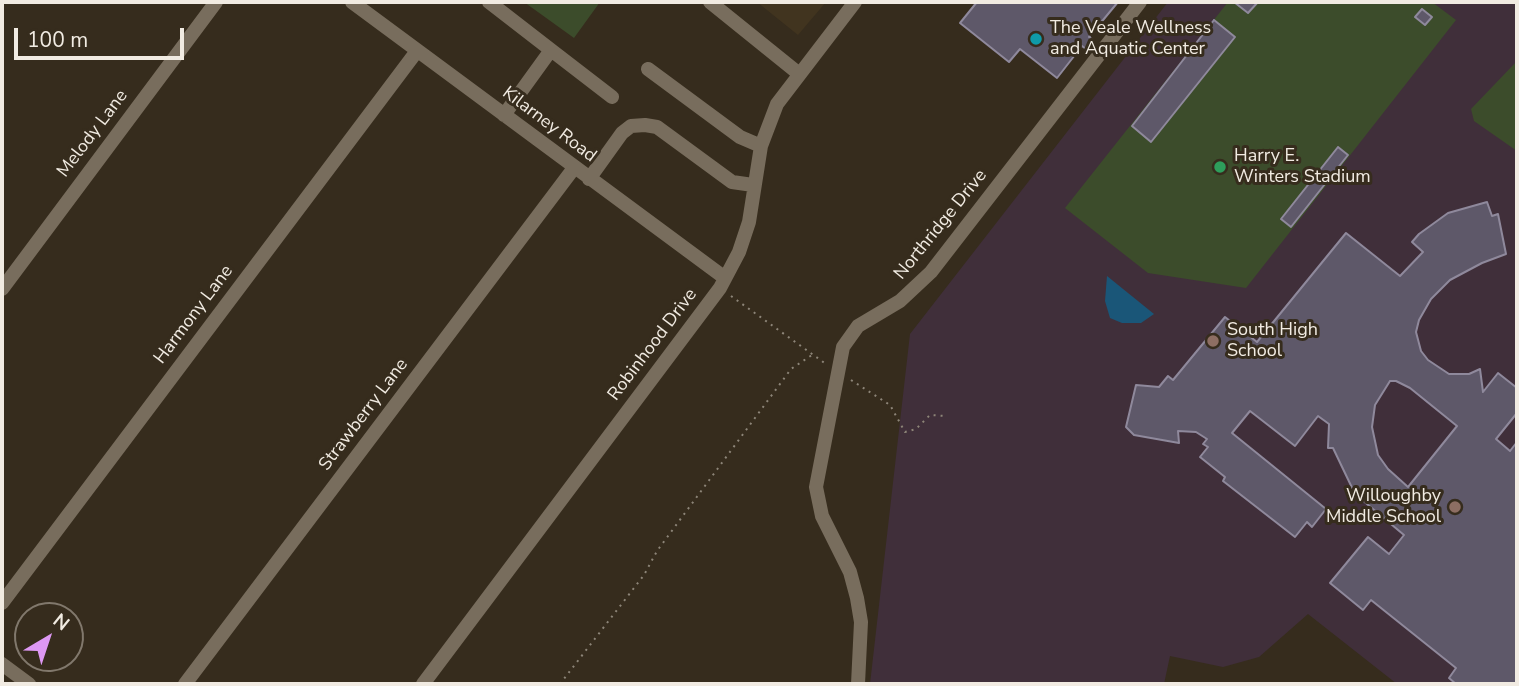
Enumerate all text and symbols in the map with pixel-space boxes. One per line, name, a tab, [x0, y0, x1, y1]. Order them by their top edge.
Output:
scale bar	[18, 14, 187, 58]
place label: The Veale Wellness and Aquatic Center	[1050, 18, 1211, 60]
text: 100 m	[27, 26, 88, 54]
marker: The Veale Wellness and Aquatic Center	[1028, 31, 1044, 47]
street label: Kilarney Road	[498, 83, 600, 167]
street label: Melody Lane	[53, 86, 133, 182]
place label: Harry E. Winters Stadium	[1234, 146, 1371, 188]
marker: Harry E. Winters Stadium	[1212, 159, 1228, 175]
street label: Northridge Drive	[890, 166, 992, 284]
street label: Harmony Lane	[150, 261, 238, 369]
street label: Robinhood Drive	[604, 285, 702, 405]
place label: South High School	[1227, 320, 1318, 362]
marker: South High School	[1205, 333, 1221, 349]
street label: Strawberry Lane	[315, 355, 413, 475]
place label: Willoughby Middle School	[1326, 486, 1441, 528]
marker: Willoughby Middle School	[1447, 499, 1463, 515]
north arrow	[14, 602, 84, 672]
text: N	[47, 608, 75, 637]

